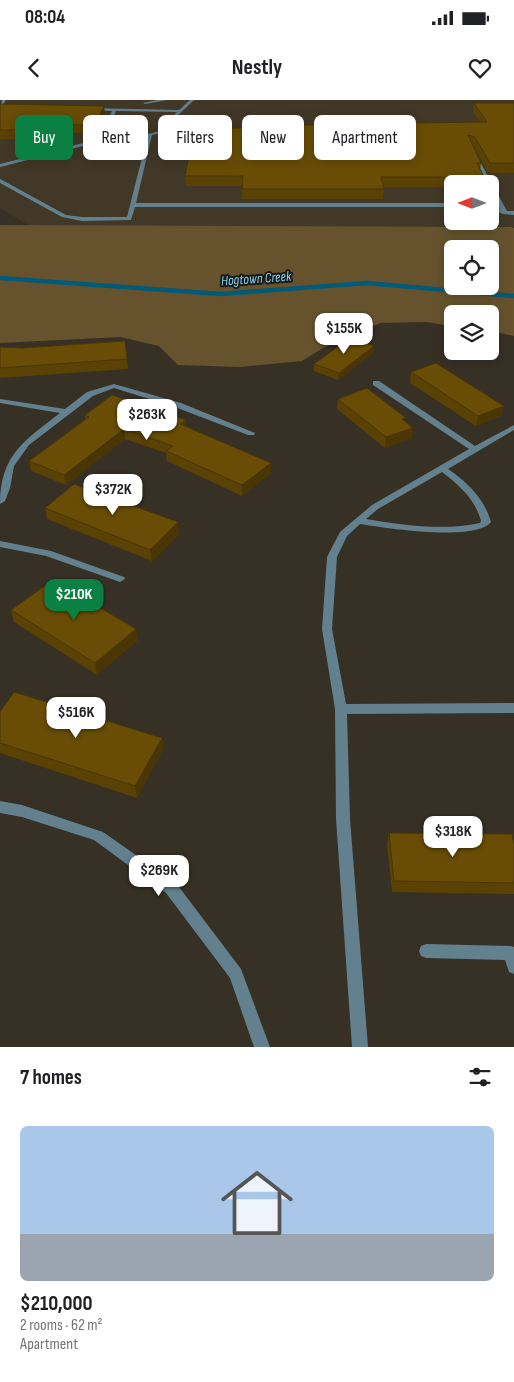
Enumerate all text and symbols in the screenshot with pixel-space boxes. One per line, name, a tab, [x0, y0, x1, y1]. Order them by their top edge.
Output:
text: 08:04	[25, 6, 65, 29]
icon: back	[20, 54, 48, 82]
text: Nestly	[232, 54, 282, 81]
icon: heart	[466, 54, 494, 82]
chip: Buy	[15, 115, 73, 160]
chip: Rent	[83, 115, 148, 160]
chip: Filters	[158, 115, 232, 160]
chip: New	[242, 115, 304, 160]
chip: Apartment	[314, 115, 416, 160]
north arrow	[444, 175, 499, 230]
map controls	[444, 175, 499, 360]
button: locate	[444, 240, 499, 295]
water label: Hogtown Creek	[220, 268, 293, 289]
button: layers	[444, 305, 499, 360]
pin: $155K	[309, 312, 379, 355]
text: $155K	[326, 319, 362, 338]
pin: $263K	[112, 398, 182, 441]
text: $263K	[128, 405, 166, 424]
pin: $372K	[78, 474, 148, 516]
text: $372K	[94, 480, 132, 499]
pin: $210K	[39, 578, 109, 621]
text: $210K	[56, 585, 92, 604]
pin: $516K	[41, 696, 111, 739]
text: $516K	[58, 703, 94, 722]
pin: $318K	[418, 816, 488, 858]
text: $318K	[434, 822, 472, 841]
pin: $269K	[124, 854, 194, 897]
text: $269K	[140, 861, 178, 880]
icon: filters	[466, 1063, 494, 1091]
text: 7 homes	[20, 1065, 82, 1090]
icon: home	[212, 1158, 302, 1248]
text: $210,000	[20, 1291, 92, 1316]
text: 2 rooms · 62 m²	[20, 1316, 103, 1335]
text: Apartment	[20, 1335, 78, 1354]

